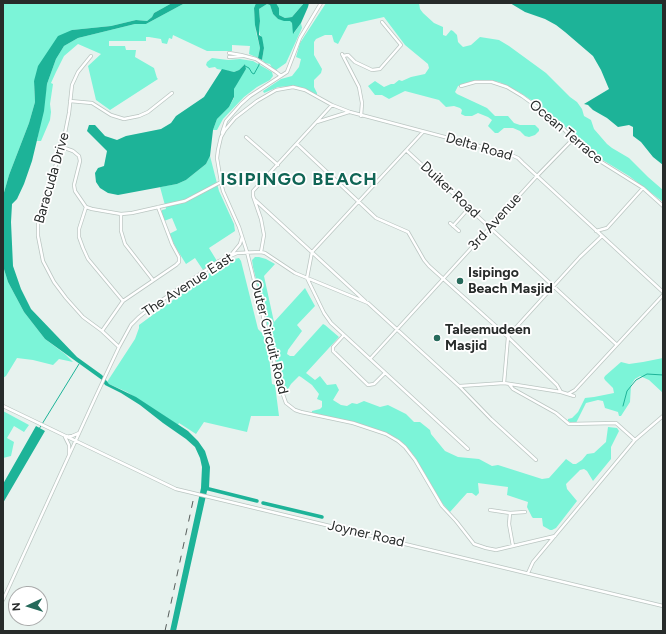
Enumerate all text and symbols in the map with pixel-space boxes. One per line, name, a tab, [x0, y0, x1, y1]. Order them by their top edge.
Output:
street label: Ocean Terrace	[526, 96, 606, 168]
street label: Delta Road	[444, 129, 514, 165]
street label: Baracuda Drive	[31, 130, 73, 226]
street label: Duiker Road	[417, 158, 483, 222]
district label: ISIPINGO BEACH	[220, 169, 378, 191]
street label: 3rd Avenue	[465, 190, 525, 254]
street label: The Avenue East	[140, 249, 236, 321]
place label: Isipingo Beach Masjid	[468, 265, 553, 298]
marker: Isipingo Beach Masjid	[455, 276, 465, 286]
street label: Outer Circuit Road	[247, 278, 291, 396]
place label: Taleemudeen Masjid	[445, 322, 531, 354]
marker: Taleemudeen Masjid	[432, 333, 442, 343]
street label: Joyner Road	[326, 517, 406, 551]
north arrow	[8, 586, 48, 626]
text: N	[10, 602, 23, 612]

